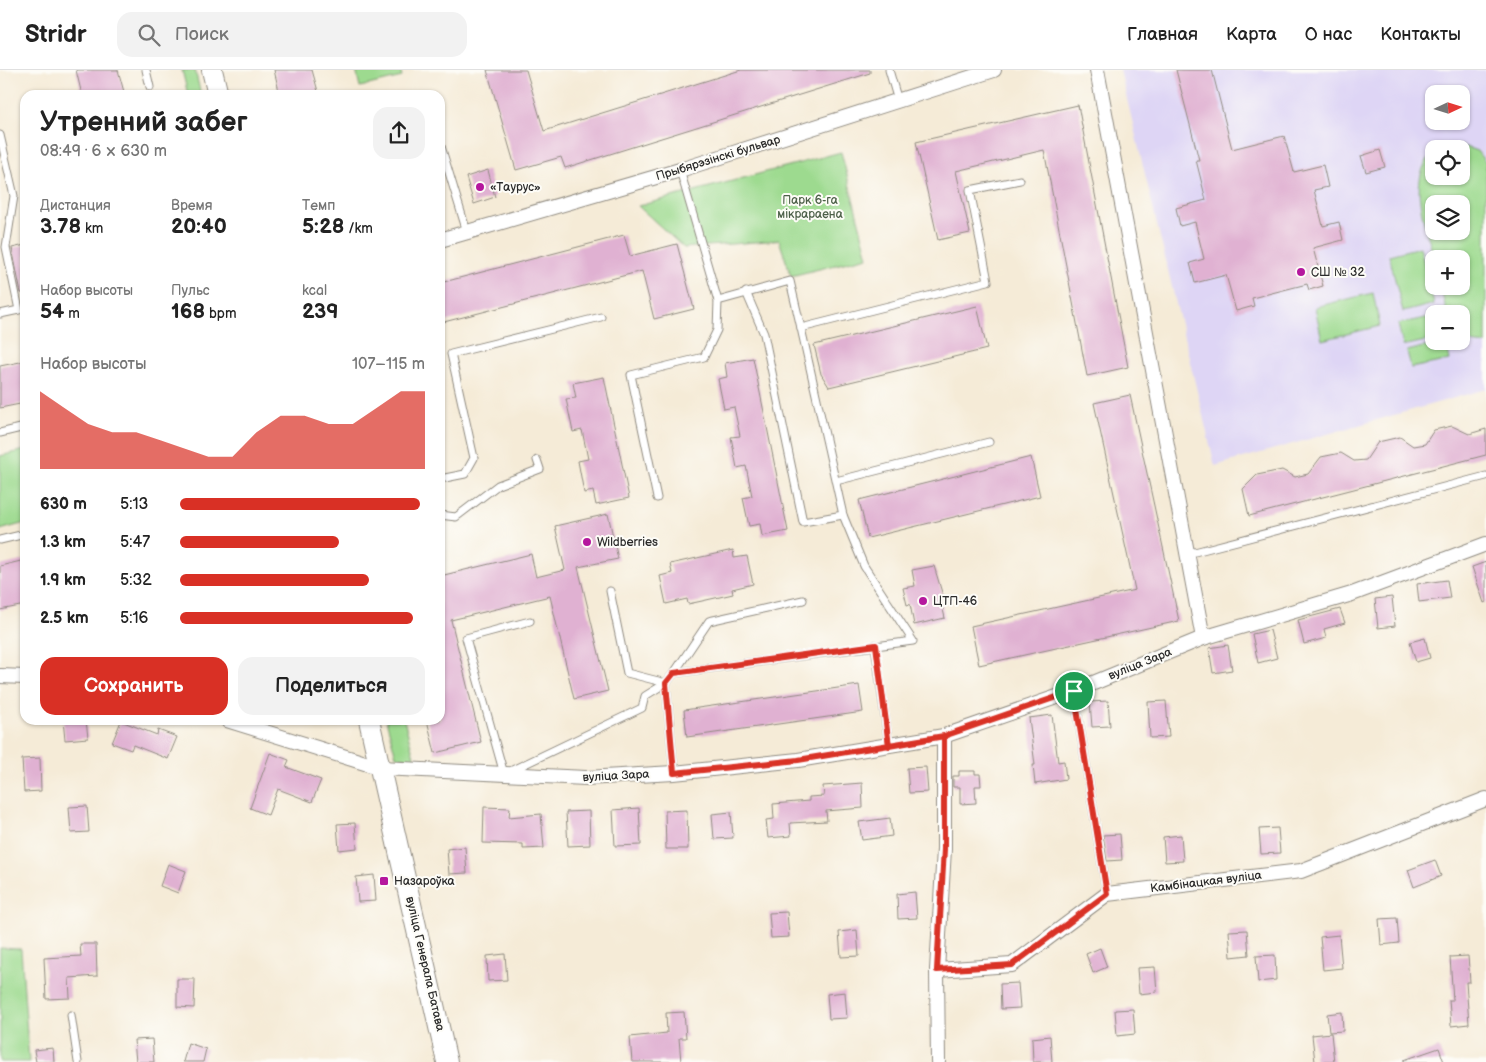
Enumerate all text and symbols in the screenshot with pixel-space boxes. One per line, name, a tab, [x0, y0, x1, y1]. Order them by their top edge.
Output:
search box	[117, 12, 467, 57]
text: Stridr	[25, 20, 87, 49]
icon: search	[135, 21, 163, 49]
text: Поиск	[175, 23, 229, 46]
text: Главная	[1127, 24, 1198, 45]
text: Карта	[1226, 24, 1277, 45]
text: О нас	[1305, 24, 1352, 45]
text: Контакты	[1380, 24, 1461, 45]
north arrow	[1425, 85, 1470, 130]
map controls	[1425, 85, 1470, 350]
text: Утренний забег	[40, 106, 248, 139]
button: share	[373, 107, 425, 159]
street label: Прыбярэзінскі бульвар	[654, 132, 782, 184]
button: locate	[1425, 140, 1470, 185]
text: 08:49 · 6 × 630 m	[40, 142, 167, 161]
place label: «Таурус»	[490, 180, 541, 195]
marker: «Таурус»	[474, 181, 486, 193]
park label: Парк 6-га мікрараена	[777, 193, 843, 222]
button: layers	[1425, 195, 1470, 240]
text: Дистанция	[40, 197, 111, 214]
text: Время	[171, 197, 213, 214]
text: Темп	[302, 197, 335, 214]
text: 3.78	[40, 214, 81, 239]
text: 20:40	[171, 214, 227, 239]
text: 5:28	[302, 214, 344, 239]
text: km	[81, 220, 103, 237]
text: /km	[344, 220, 373, 237]
button: +	[1425, 250, 1470, 295]
place label: СШ № 32	[1311, 265, 1365, 280]
marker: СШ № 32	[1295, 266, 1307, 278]
text: Набор высоты	[40, 282, 133, 299]
text: Пульс	[171, 282, 210, 299]
text: kcal	[302, 282, 327, 299]
text: 54	[40, 299, 65, 324]
text: 168	[171, 299, 205, 324]
text: 239	[302, 299, 339, 324]
text: m	[65, 305, 80, 322]
text: bpm	[205, 305, 237, 322]
button: −	[1425, 305, 1470, 350]
text: Набор высоты	[40, 355, 147, 374]
text: 107–115 m	[352, 355, 425, 374]
text: 630 m	[40, 495, 87, 514]
text: 5:13	[120, 495, 148, 514]
text: 1.3 km	[40, 533, 86, 552]
text: 5:47	[120, 533, 150, 552]
place label: Wildberries	[597, 535, 658, 550]
marker: Wildberries	[581, 536, 593, 548]
text: 1.9 km	[40, 571, 86, 590]
text: 5:32	[120, 571, 152, 590]
place label: ЦТП-46	[933, 594, 977, 609]
marker: ЦТП-46	[917, 595, 929, 607]
text: 2.5 km	[40, 609, 89, 628]
text: 5:16	[120, 609, 148, 628]
street label: вуліца Зара	[1106, 645, 1174, 683]
button: Сохранить	[40, 657, 228, 715]
button: Поделиться	[238, 657, 425, 715]
pin	[1053, 670, 1095, 712]
icon: arrive	[1060, 677, 1088, 705]
street label: вуліца Зара	[582, 767, 650, 785]
street label: Камбінацкая вуліца	[1149, 868, 1263, 896]
place label: Назароўка	[394, 874, 455, 889]
marker: Назароўка	[378, 875, 390, 887]
street label: вуліца Генерала Батава	[402, 895, 448, 1033]

